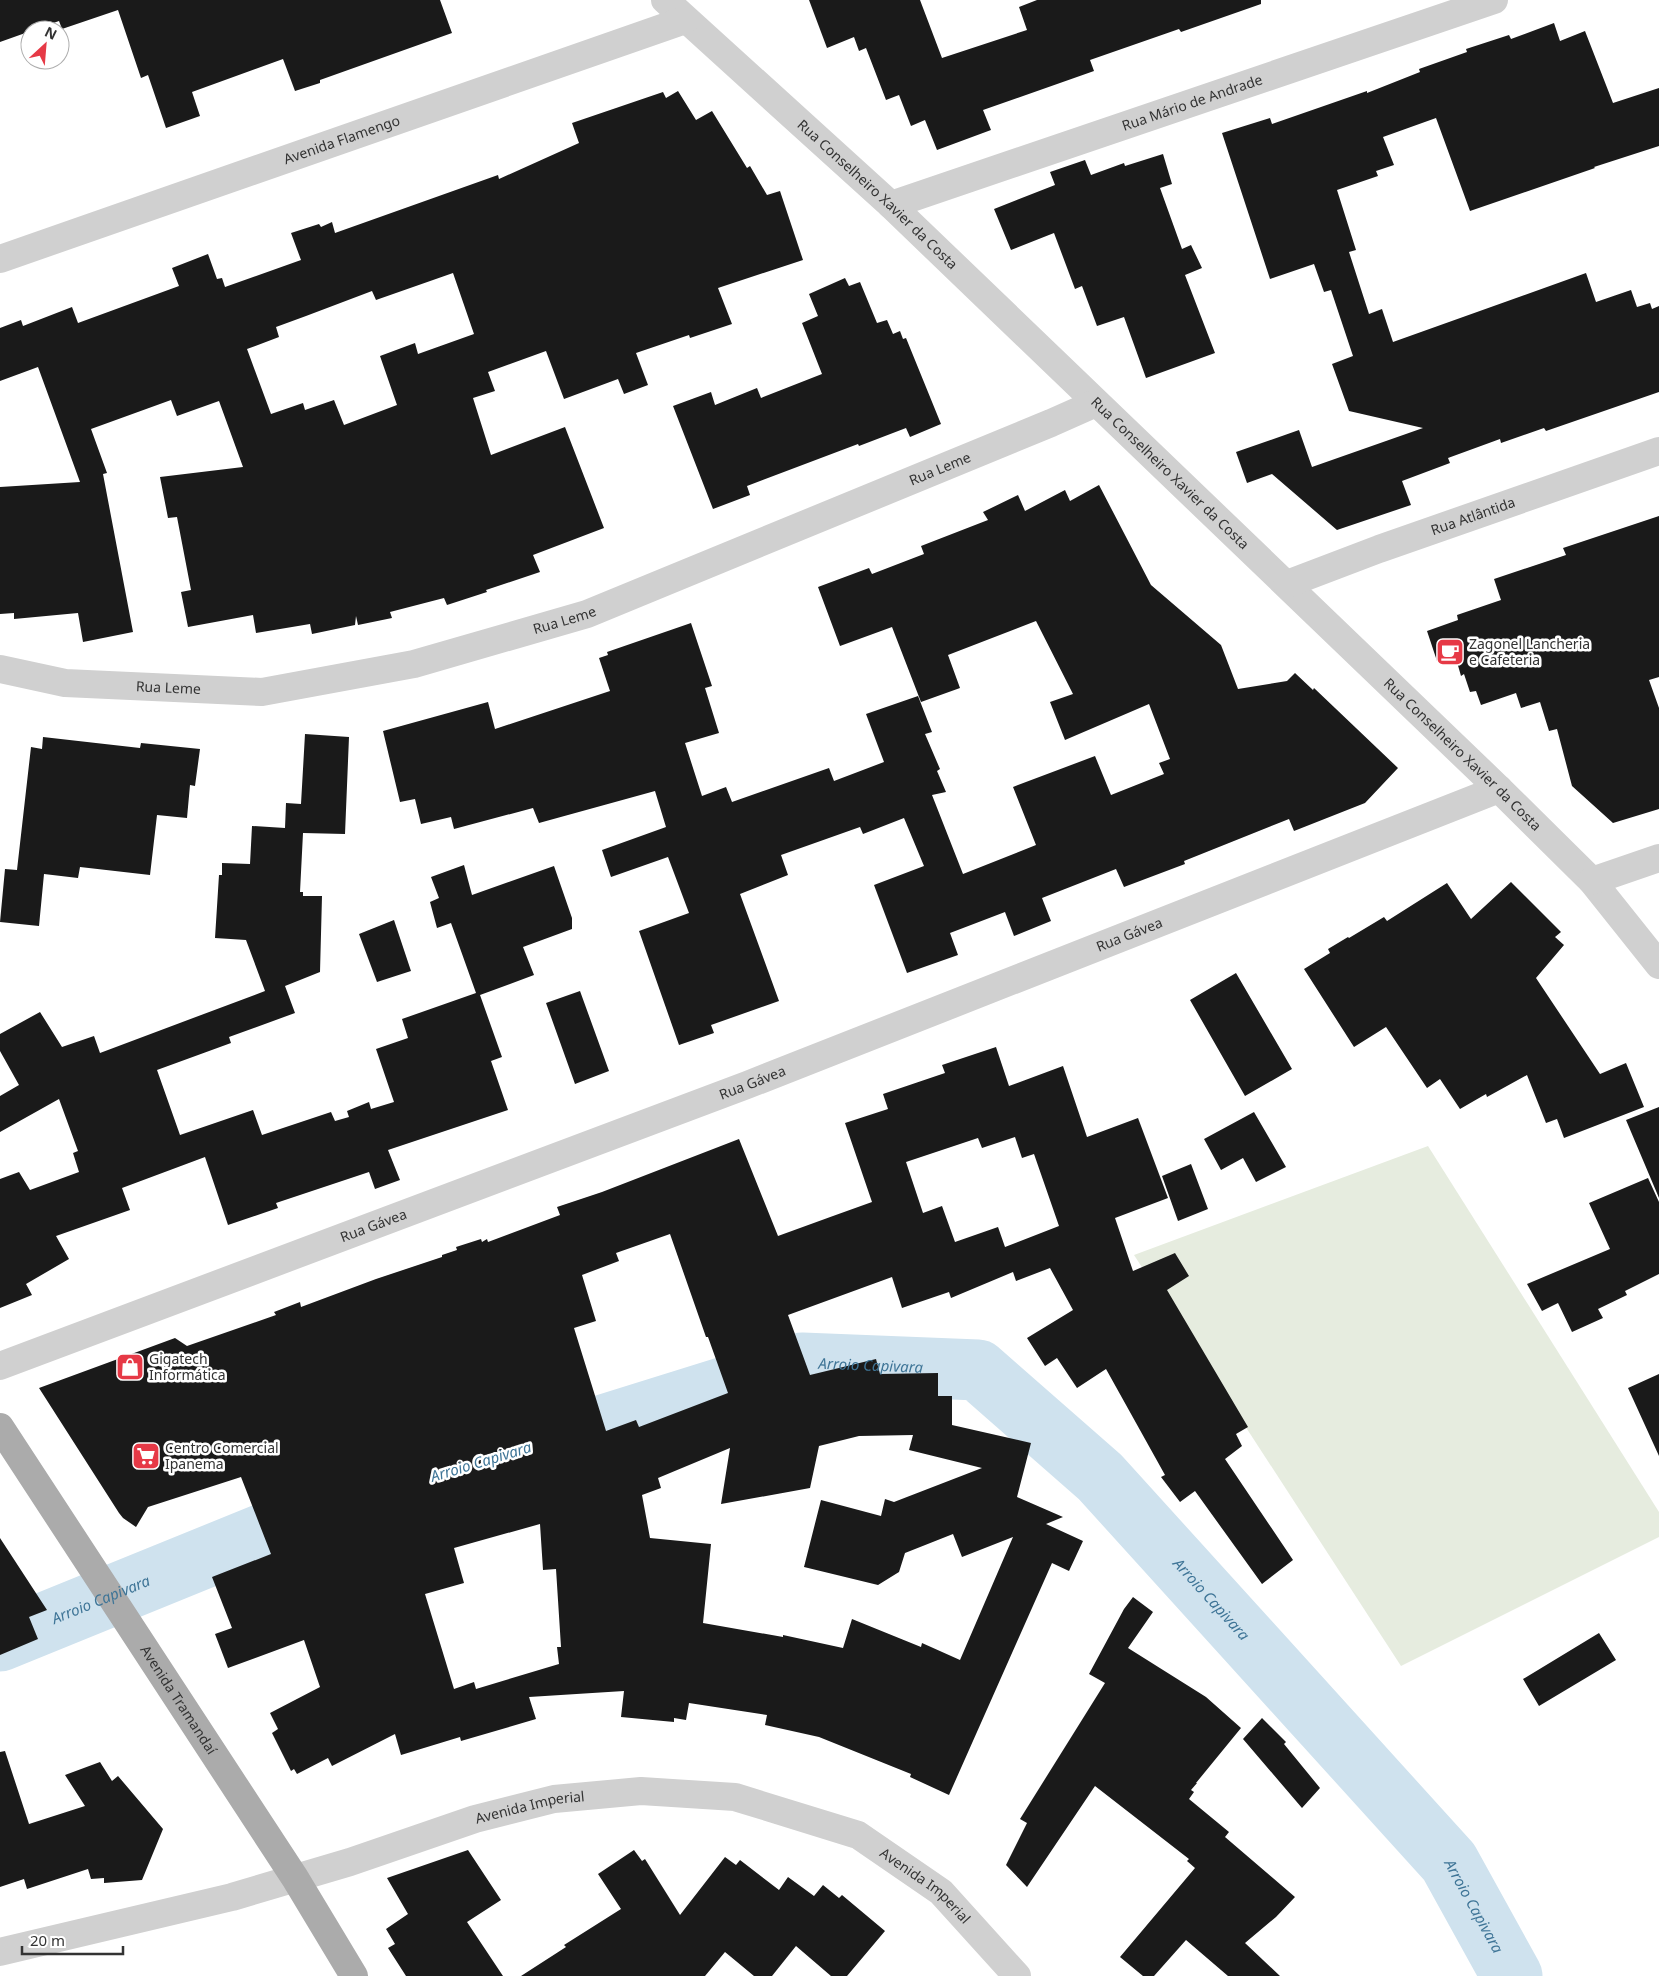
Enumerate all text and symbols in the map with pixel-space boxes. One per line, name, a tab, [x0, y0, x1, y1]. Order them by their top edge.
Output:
north arrow	[20, 20, 70, 70]
text: N	[42, 22, 60, 44]
street label: Rua Mário de Andrade	[1119, 69, 1265, 135]
street label: Avenida Flamengo	[281, 110, 402, 168]
street label: Rua Conselheiro Xavier da Costa	[794, 115, 962, 273]
street label: Rua Conselheiro Xavier da Costa	[1087, 392, 1253, 553]
street label: Rua Leme	[906, 447, 974, 489]
street label: Rua Atlântida	[1428, 492, 1518, 539]
street label: Rua Leme	[531, 601, 599, 638]
place label: Zagonel Lancheria e Cafeteria	[1469, 634, 1590, 669]
cafe icon: Zagonel Lancheria e Cafeteria	[1435, 637, 1465, 667]
street label: Rua Conselheiro Xavier da Costa	[1380, 674, 1546, 835]
street label: Rua Leme	[135, 676, 201, 698]
street label: Rua Gávea	[1093, 912, 1165, 956]
street label: Rua Gávea	[716, 1061, 788, 1104]
street label: Rua Gávea	[337, 1204, 409, 1246]
place label: Gigatech Informática	[149, 1349, 226, 1384]
shop icon: Gigatech Informática	[115, 1352, 145, 1382]
water label: Arroio Capivara	[817, 1353, 924, 1377]
water label: Arroio Capivara	[427, 1436, 534, 1486]
place label: Centro Comercial Ipanema	[165, 1438, 279, 1473]
supermarket icon: Centro Comercial Ipanema	[131, 1441, 161, 1471]
water label: Arroio Capivara	[1169, 1553, 1255, 1645]
water label: Arroio Capivara	[48, 1570, 153, 1628]
street label: Avenida Tramandaí	[136, 1641, 222, 1758]
street label: Avenida Imperial	[473, 1786, 585, 1828]
street label: Avenida Imperial	[877, 1843, 975, 1927]
water label: Arroio Capivara	[1440, 1854, 1509, 1957]
scale bar	[22, 1924, 124, 1956]
text: 20 m	[30, 1930, 65, 1950]

